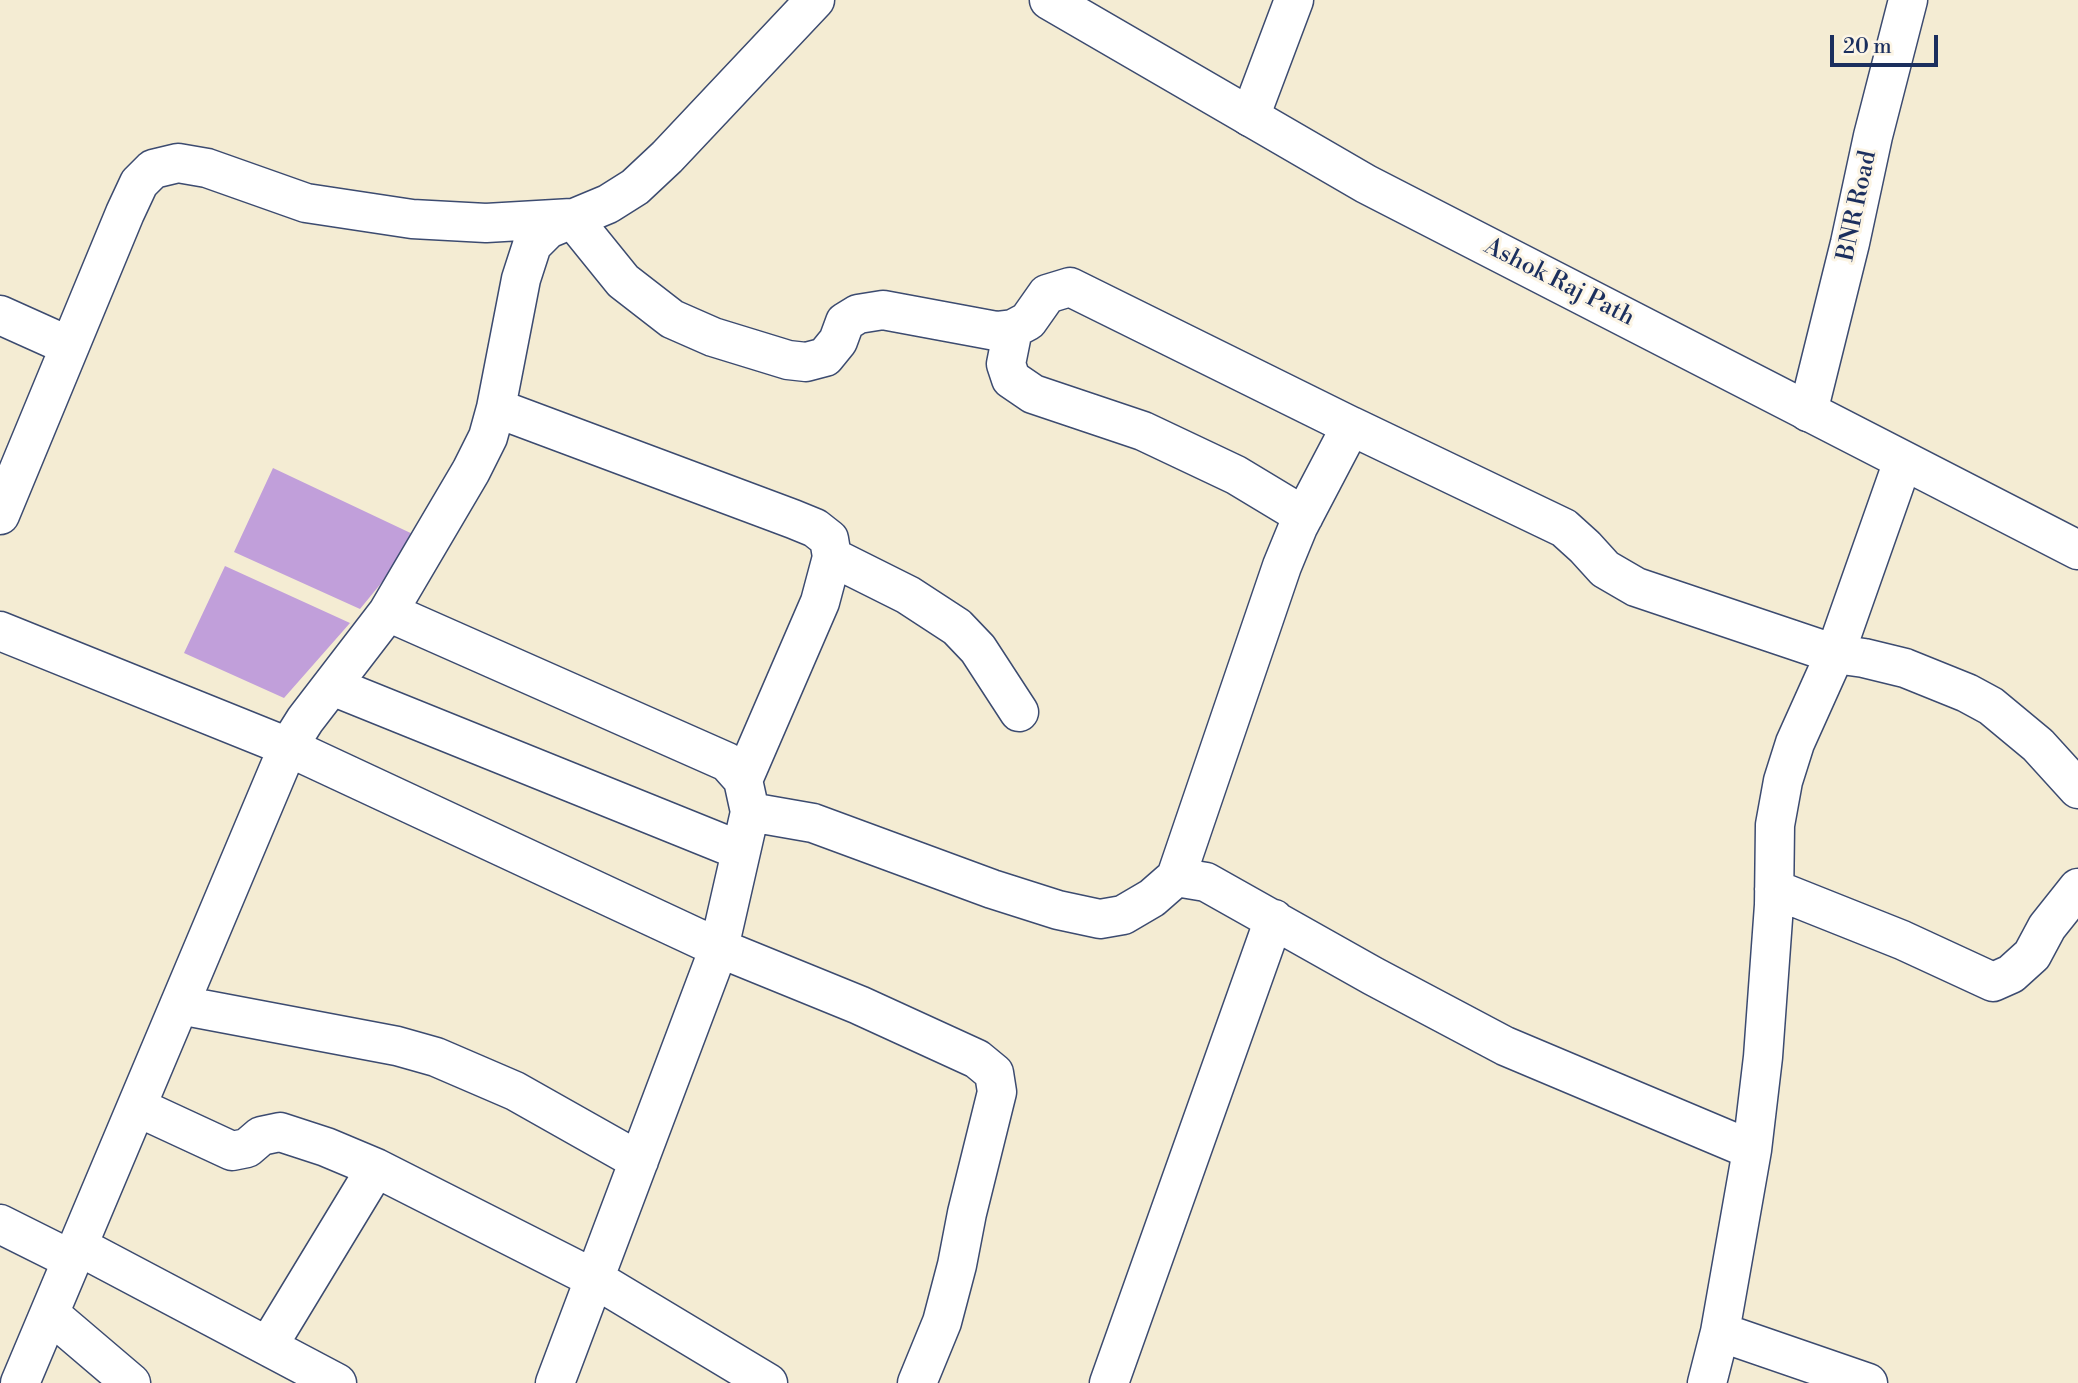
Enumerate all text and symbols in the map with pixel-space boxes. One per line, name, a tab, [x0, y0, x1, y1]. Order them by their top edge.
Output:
scale bar	[1833, 21, 1941, 65]
text: 20 m	[1843, 34, 1892, 60]
street label: BNR Road	[1832, 148, 1884, 264]
street label: Ashok Raj Path	[1479, 233, 1639, 333]

